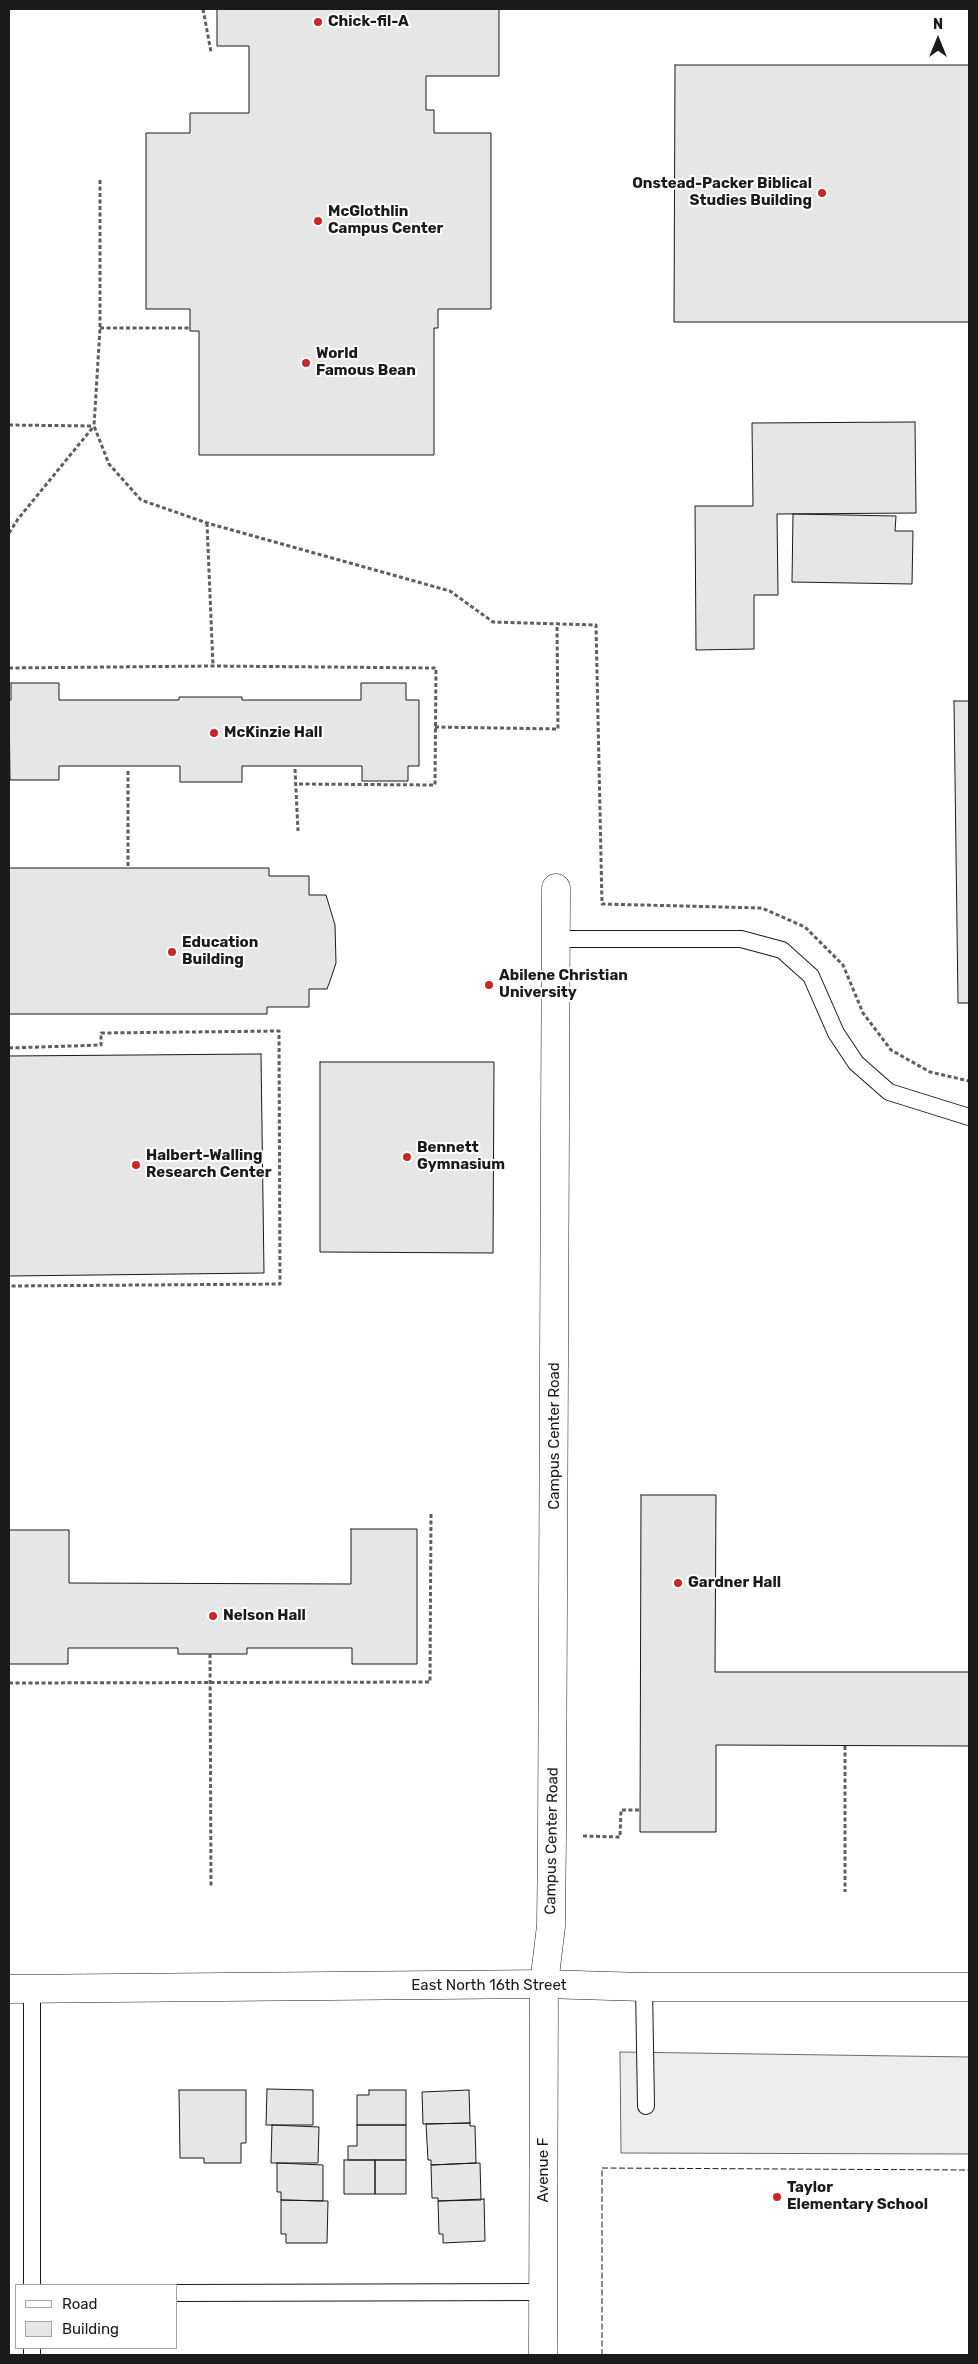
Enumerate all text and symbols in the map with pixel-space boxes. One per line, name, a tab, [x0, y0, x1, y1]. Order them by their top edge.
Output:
place label: Chick-fil-A	[328, 13, 409, 31]
north arrow	[913, 15, 963, 65]
marker: Chick-fil-A	[312, 16, 324, 28]
text: N	[933, 16, 943, 33]
place label: Onstead-Packer Biblical Studies Building	[632, 175, 812, 210]
marker: Onstead-Packer Biblical Studies Building	[816, 187, 828, 199]
place label: McGlothlin Campus Center	[328, 203, 443, 238]
marker: McGlothlin Campus Center	[312, 215, 324, 227]
place label: World Famous Bean	[316, 345, 416, 380]
marker: World Famous Bean	[300, 357, 312, 369]
place label: McKinzie Hall	[224, 724, 322, 742]
marker: McKinzie Hall	[208, 727, 220, 739]
place label: Education Building	[182, 934, 258, 969]
marker: Education Building	[166, 946, 178, 958]
place label: Abilene Christian University	[499, 967, 628, 1002]
marker: Abilene Christian University	[483, 979, 495, 991]
place label: Bennett Gymnasium	[417, 1139, 505, 1174]
place label: Halbert-Walling Research Center	[146, 1147, 271, 1182]
marker: Bennett Gymnasium	[401, 1151, 413, 1163]
marker: Halbert-Walling Research Center	[130, 1159, 142, 1171]
street label: Campus Center Road	[546, 1362, 564, 1510]
place label: Gardner Hall	[688, 1574, 781, 1592]
marker: Gardner Hall	[672, 1577, 684, 1589]
place label: Nelson Hall	[223, 1607, 306, 1625]
marker: Nelson Hall	[207, 1610, 219, 1622]
street label: Campus Center Road	[542, 1767, 562, 1915]
street label: East North 16th Street	[411, 1977, 567, 1995]
street label: Avenue F	[535, 2138, 553, 2202]
place label: Taylor Elementary School	[787, 2179, 928, 2214]
marker: Taylor Elementary School	[771, 2191, 783, 2203]
legend	[15, 2284, 178, 2349]
text: Road	[62, 2295, 98, 2313]
text: Building	[62, 2320, 119, 2338]

